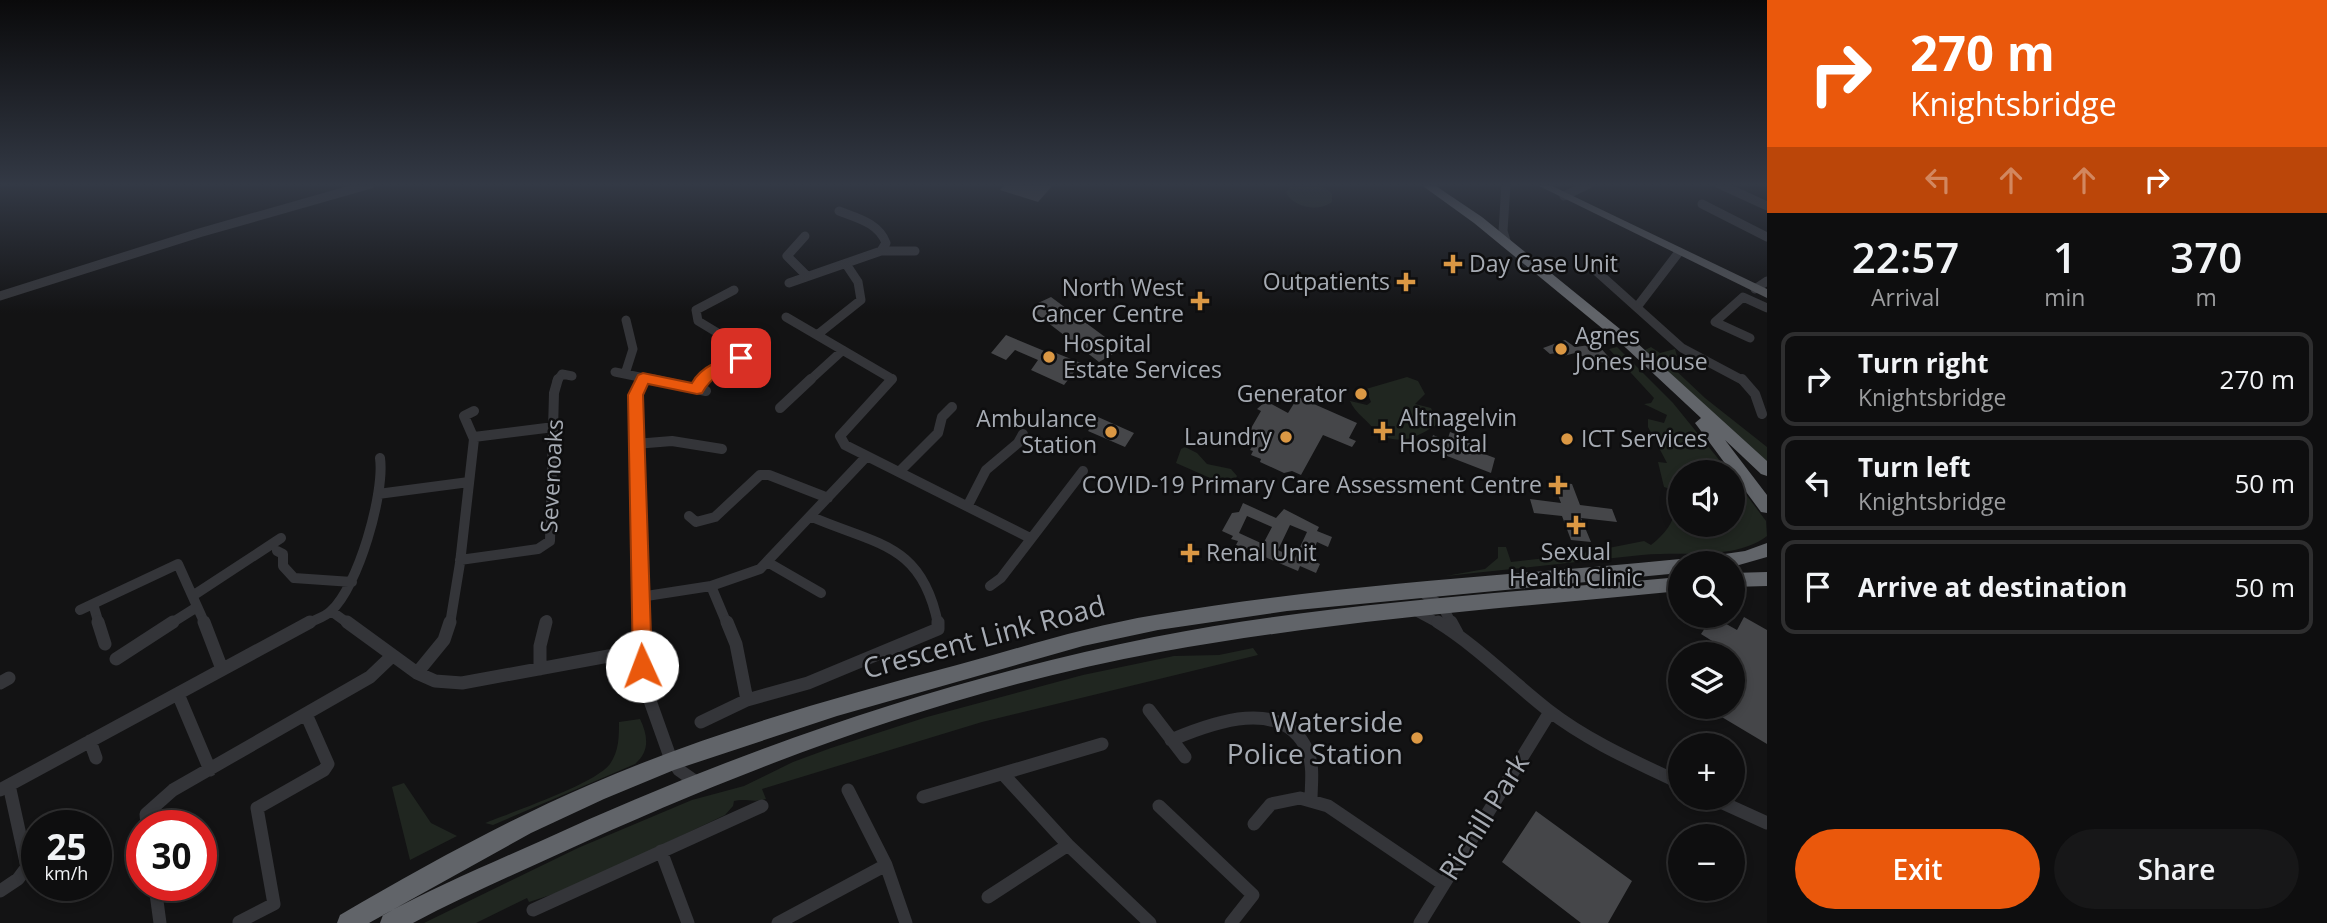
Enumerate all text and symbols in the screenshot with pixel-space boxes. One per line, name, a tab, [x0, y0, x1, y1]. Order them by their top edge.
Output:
text: 270 m	[1910, 19, 2055, 85]
icon: right	[1795, 28, 1886, 119]
text: Knightsbridge	[1910, 82, 2117, 125]
icon: left	[1919, 161, 1957, 199]
icon: ahead	[1992, 161, 2030, 199]
icon: ahead	[2065, 161, 2103, 199]
icon: right	[2138, 161, 2176, 199]
text: 22:57	[1852, 228, 1959, 285]
text: 1	[2053, 228, 2077, 285]
text: 370	[2170, 228, 2242, 285]
place label: Day Case Unit	[1469, 247, 1618, 279]
marker: Day Case Unit	[1443, 254, 1463, 274]
place label: Outpatients	[1263, 265, 1390, 297]
place label: North West Cancer Centre	[1031, 271, 1184, 329]
marker: Outpatients	[1396, 272, 1416, 292]
text: Arrival	[1871, 281, 1940, 313]
text: min	[2044, 281, 2085, 313]
text: m	[2196, 281, 2217, 313]
marker: North West Cancer Centre	[1190, 291, 1210, 311]
place label: Agnes Jones House	[1573, 319, 1708, 377]
place label: Hospital Estate Services	[1063, 327, 1222, 385]
pin	[711, 328, 771, 388]
icon: arrive	[722, 339, 760, 377]
marker: Agnes Jones House	[1553, 341, 1569, 357]
text: Turn right	[1858, 345, 1989, 381]
marker: Hospital Estate Services	[1041, 349, 1057, 365]
icon: right	[1799, 360, 1837, 398]
text: 270 m	[2220, 361, 2295, 397]
place label: Generator	[1237, 377, 1348, 409]
text: Knightsbridge	[1858, 381, 2007, 413]
marker: Generator	[1353, 386, 1369, 402]
place label: Altnagelvin Hospital	[1399, 401, 1517, 459]
place label: Ambulance Station	[976, 402, 1097, 460]
street label: Sevenoaks	[532, 418, 570, 534]
place label: Laundry	[1184, 420, 1272, 452]
marker: Altnagelvin Hospital	[1373, 421, 1393, 441]
place label: ICT Services	[1581, 422, 1708, 454]
marker: Ambulance Station	[1103, 424, 1119, 440]
marker: Laundry	[1278, 429, 1294, 445]
marker: ICT Services	[1559, 431, 1575, 447]
text: Turn left	[1858, 449, 1970, 485]
map controls	[1668, 460, 1745, 901]
button: sound	[1668, 460, 1745, 537]
icon: left	[1799, 464, 1837, 502]
text: 50 m	[2234, 465, 2295, 501]
place label: COVID-19 Primary Care Assessment Centre	[1082, 468, 1542, 500]
marker: COVID-19 Primary Care Assessment Centre	[1548, 475, 1568, 495]
text: Knightsbridge	[1858, 485, 2007, 517]
marker: Sexual Health Clinic	[1566, 515, 1586, 535]
place label: Sexual Health Clinic	[1509, 535, 1643, 593]
place label: Renal Unit	[1206, 536, 1317, 568]
marker: Renal Unit	[1180, 543, 1200, 563]
button: search	[1668, 551, 1745, 628]
icon: arrive	[1799, 568, 1837, 606]
text: Arrive at destination	[1858, 569, 2127, 605]
text: 50 m	[2234, 569, 2295, 605]
street label: Crescent Link Road	[858, 585, 1109, 687]
position arrow	[605, 629, 679, 703]
button: layers	[1668, 642, 1745, 719]
place label: Waterside Police Station	[1227, 702, 1403, 772]
marker: Waterside Police Station	[1409, 730, 1425, 746]
button: +	[1668, 733, 1745, 810]
street label: Richill Park	[1429, 746, 1537, 887]
speed limit sign: 30	[126, 810, 217, 901]
text: 25	[46, 823, 87, 870]
button: −	[1668, 824, 1745, 901]
button: Exit	[1795, 829, 2040, 909]
button: Share	[2054, 829, 2299, 909]
text: km/h	[45, 861, 88, 885]

